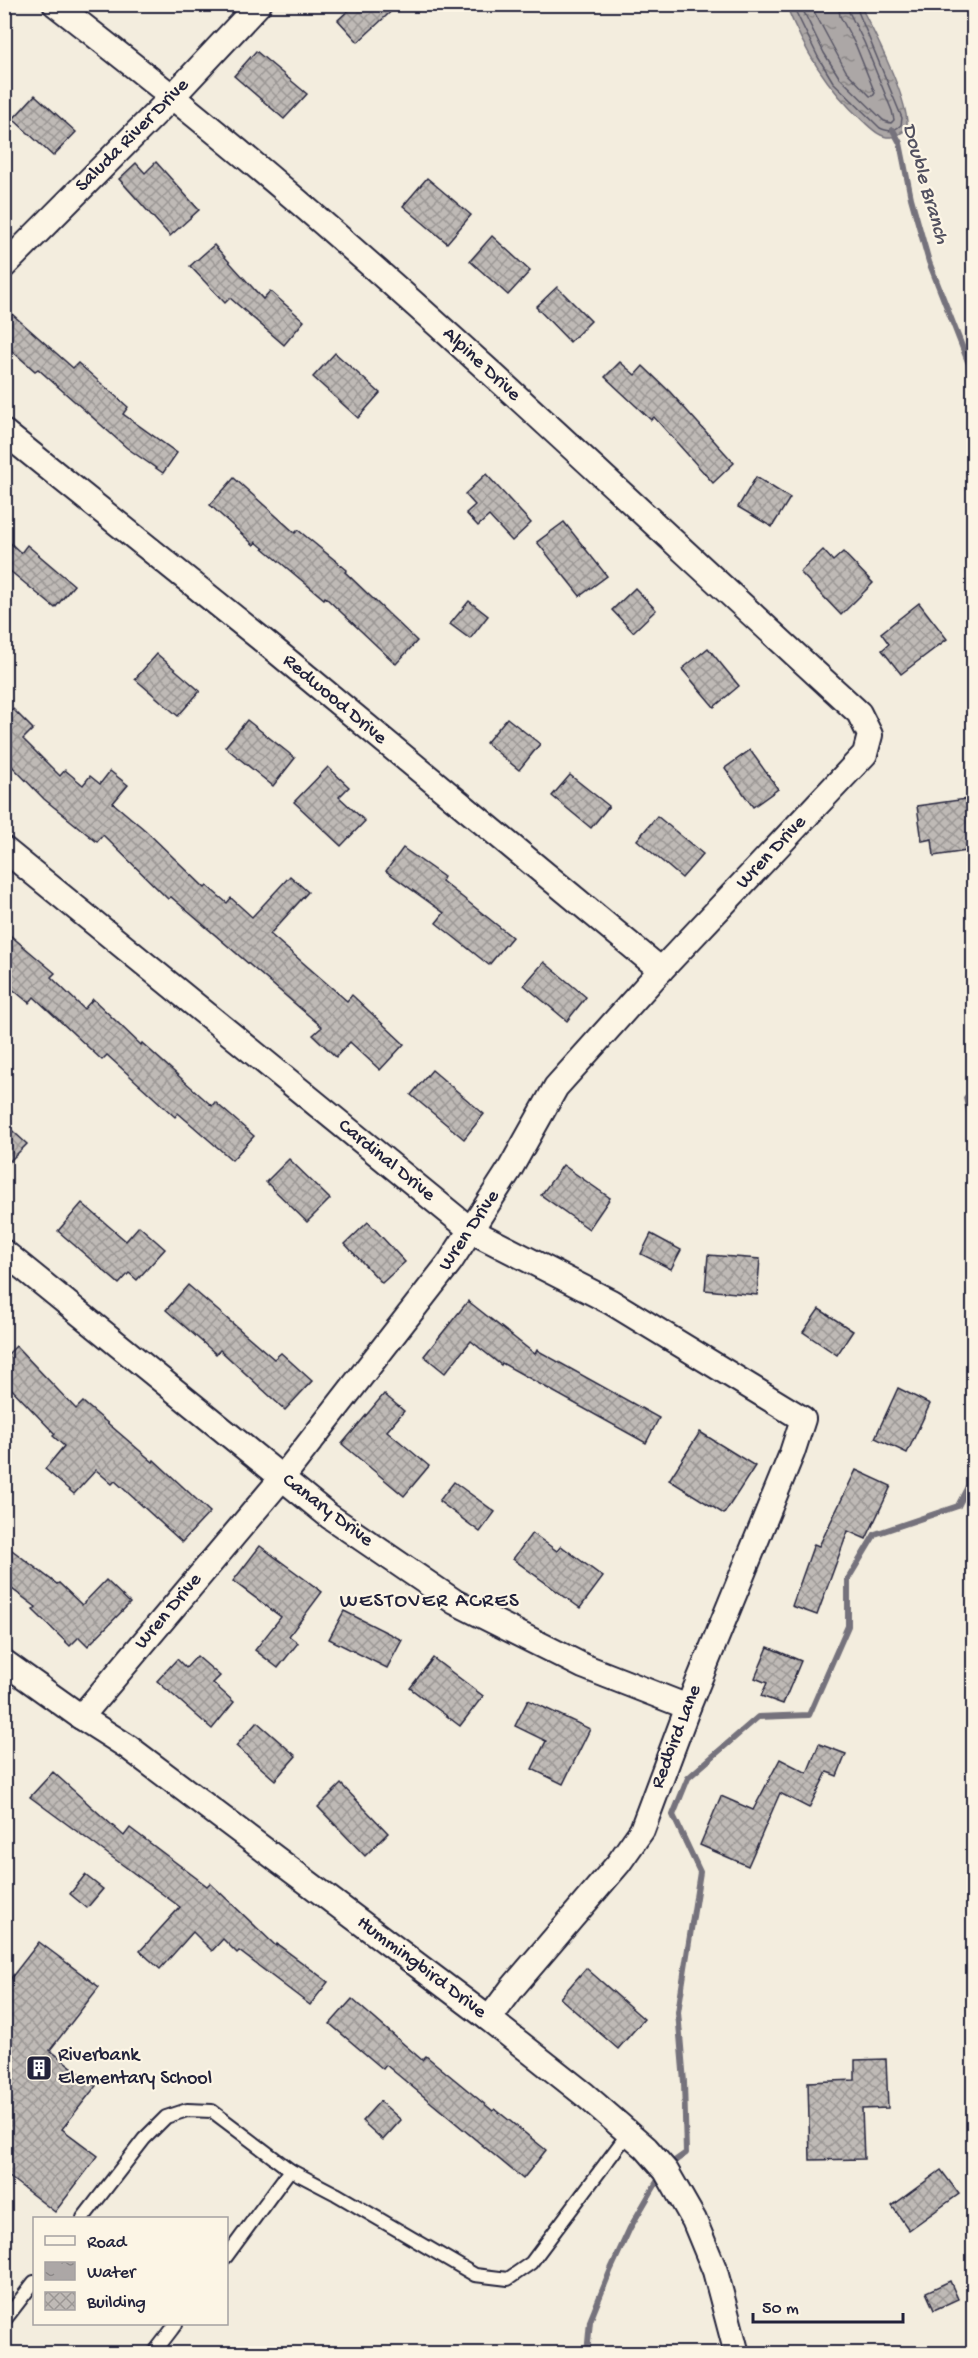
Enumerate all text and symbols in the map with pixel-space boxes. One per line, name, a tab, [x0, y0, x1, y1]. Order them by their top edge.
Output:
street label: Saluda River Drive	[71, 74, 195, 198]
water label: Double Branch	[895, 121, 953, 248]
street label: Alpine Drive	[437, 323, 525, 407]
street label: Redwood Drive	[277, 650, 391, 751]
street label: Wren Drive	[732, 811, 812, 895]
street label: Cardinal Drive	[333, 1115, 440, 1208]
street label: Wren Drive	[435, 1186, 506, 1276]
street label: Canary Drive	[277, 1469, 378, 1553]
street label: Wren Drive	[131, 1569, 208, 1655]
district label: WESTOVER ACRES	[340, 1590, 520, 1615]
street label: Redbird Lane	[647, 1681, 708, 1792]
street label: Hummingbird Drive	[352, 1912, 491, 2025]
place label: Riverbank Elementary School	[58, 2045, 212, 2091]
building icon: Riverbank Elementary School	[24, 2053, 54, 2083]
legend	[33, 2217, 228, 2325]
text: Road	[87, 2233, 128, 2254]
text: Water	[87, 2263, 137, 2284]
scale bar	[753, 2286, 903, 2324]
text: Building	[86, 2293, 146, 2314]
text: 50 m	[762, 2299, 799, 2320]

